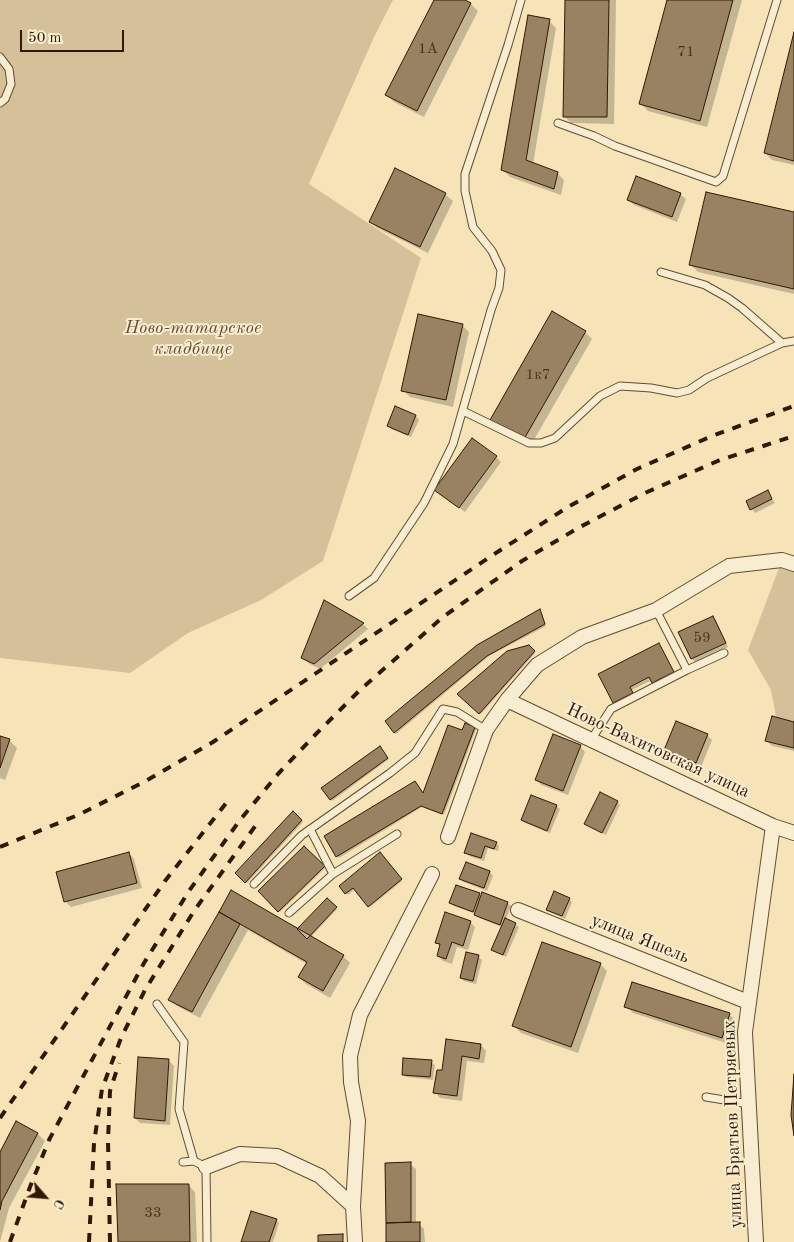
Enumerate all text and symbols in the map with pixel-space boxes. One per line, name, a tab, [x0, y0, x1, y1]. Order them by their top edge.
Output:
scale bar	[22, 20, 126, 52]
text: 50 m	[28, 31, 62, 46]
house number: 1А	[418, 40, 438, 58]
house number: 71	[677, 43, 695, 61]
park label: Ново-татарское кладбище	[125, 317, 261, 359]
house number: 1к7	[526, 366, 550, 384]
house number: 59	[693, 629, 711, 647]
street label: Ново-Вахитовская улица	[563, 699, 753, 803]
street label: улица Яшель	[588, 909, 692, 969]
street label: улица Братьев Петряевых	[719, 1019, 747, 1229]
north arrow	[20, 1172, 70, 1222]
text: С	[50, 1197, 67, 1211]
house number: 33	[144, 1204, 162, 1222]

